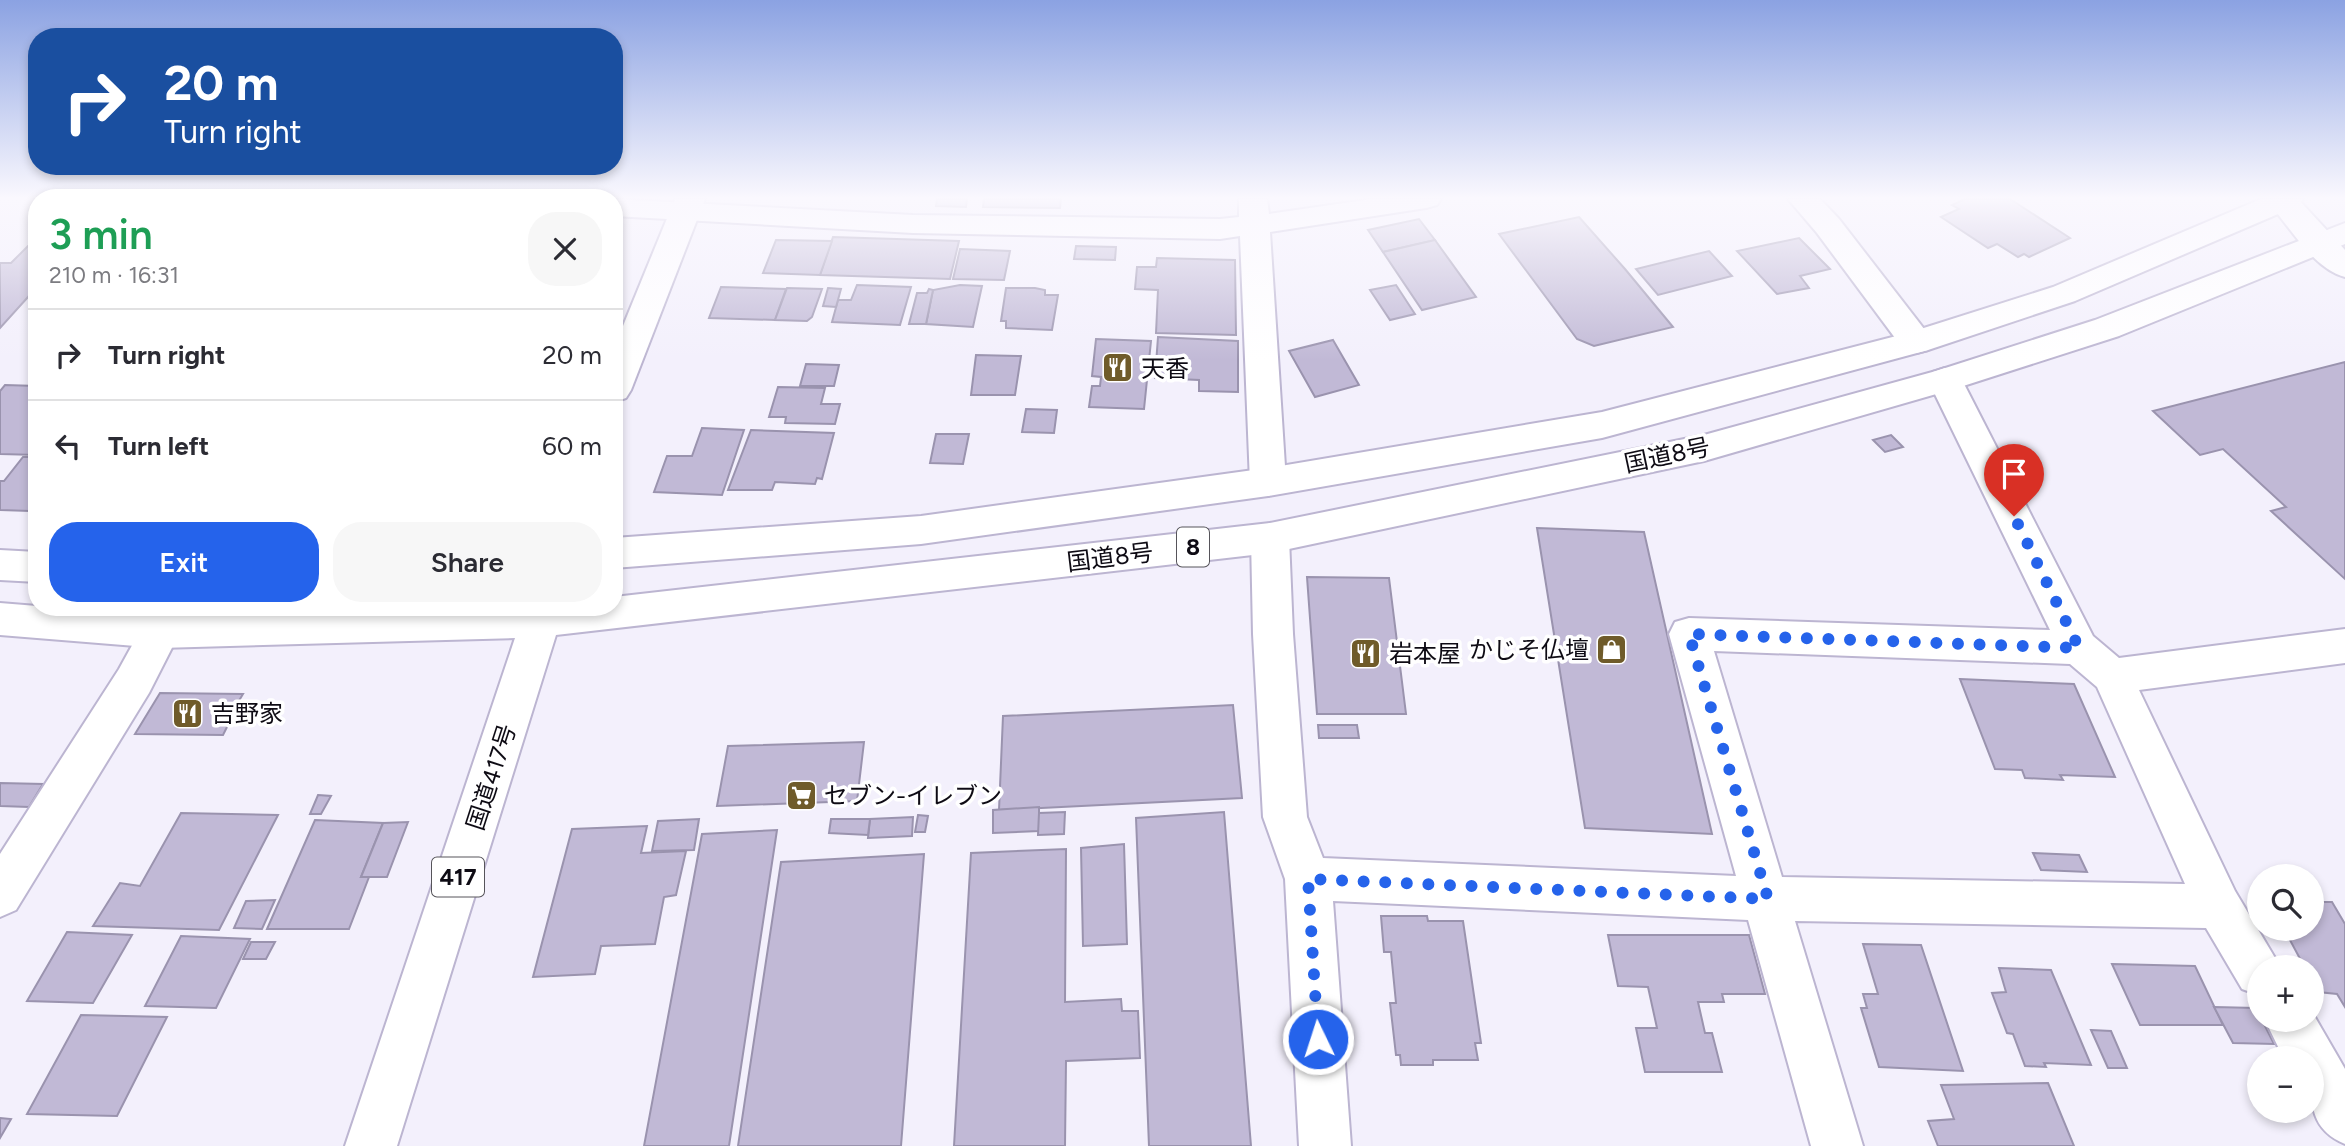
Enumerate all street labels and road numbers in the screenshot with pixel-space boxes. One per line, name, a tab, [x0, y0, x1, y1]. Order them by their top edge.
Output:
street label: 国道8号	[1622, 432, 1712, 478]
road number: 8	[1177, 527, 1209, 566]
street label: 国道8号	[1065, 537, 1155, 577]
street label: 国道417号	[460, 720, 522, 834]
road number: 417	[432, 858, 484, 897]

